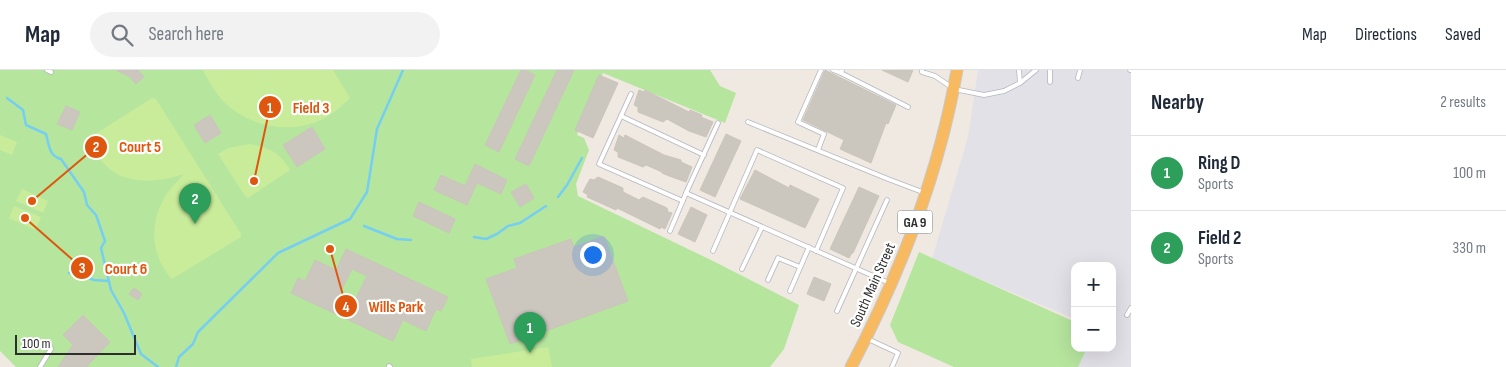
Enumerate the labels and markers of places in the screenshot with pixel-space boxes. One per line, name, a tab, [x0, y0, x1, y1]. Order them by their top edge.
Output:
callout: Field 3	[258, 92, 339, 123]
callout: Court 5	[84, 131, 171, 162]
pin: 2	[179, 183, 211, 224]
callout: Court 6	[70, 253, 157, 284]
callout: Wills Park	[334, 291, 434, 322]
pin: 1	[514, 312, 546, 353]

